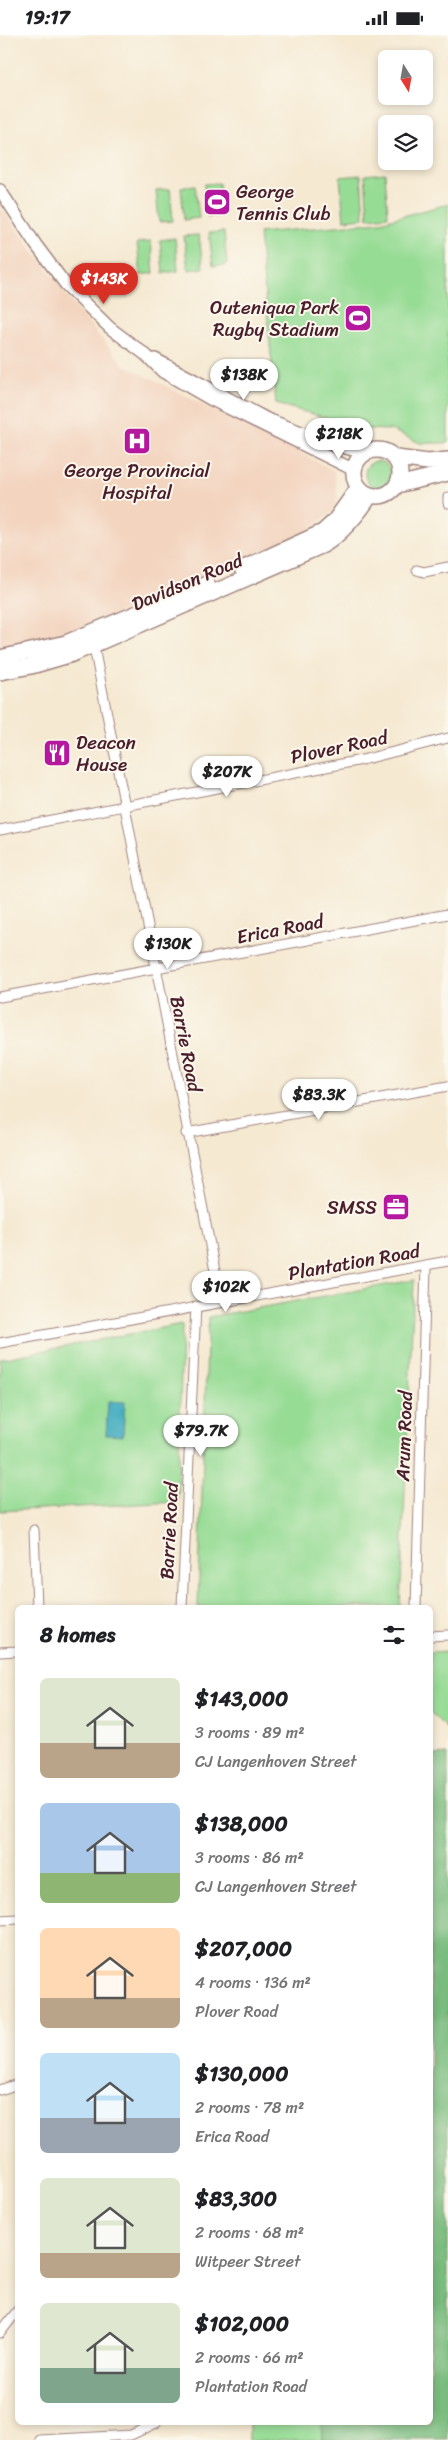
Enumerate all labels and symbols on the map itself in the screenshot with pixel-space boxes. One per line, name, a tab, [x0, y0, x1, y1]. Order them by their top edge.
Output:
north arrow	[378, 50, 432, 105]
place label: George Tennis Club	[236, 175, 331, 230]
sports icon: George Tennis Club	[202, 187, 232, 217]
pin: $143K	[69, 263, 139, 305]
place label: Outeniqua Park Rugby Stadium	[210, 291, 339, 346]
sports icon: Outeniqua Park Rugby Stadium	[343, 303, 373, 333]
pin: $138K	[209, 359, 279, 401]
pin: $218K	[304, 417, 374, 460]
hospital icon: George Provincial Hospital	[122, 426, 152, 456]
place label: George Provincial Hospital	[64, 454, 210, 509]
street label: Davidson Road	[126, 543, 249, 620]
street label: Plover Road	[287, 720, 393, 773]
place label: Deacon House	[76, 726, 136, 781]
restaurant icon: Deacon House	[42, 738, 72, 768]
pin: $207K	[192, 755, 262, 798]
street label: Erica Road	[234, 904, 328, 954]
pin: $130K	[133, 927, 203, 970]
street label: Barrie Road	[161, 993, 212, 1097]
pin: $83.3K	[278, 1079, 360, 1121]
place label: SMSS	[327, 1191, 377, 1224]
office icon: SMSS	[381, 1192, 411, 1222]
street label: Plantation Road	[286, 1234, 424, 1290]
pin: $102K	[191, 1271, 261, 1313]
street label: Arum Road	[386, 1388, 422, 1483]
pin: $79.7K	[160, 1415, 242, 1457]
street label: Barrie Road	[150, 1480, 188, 1580]

